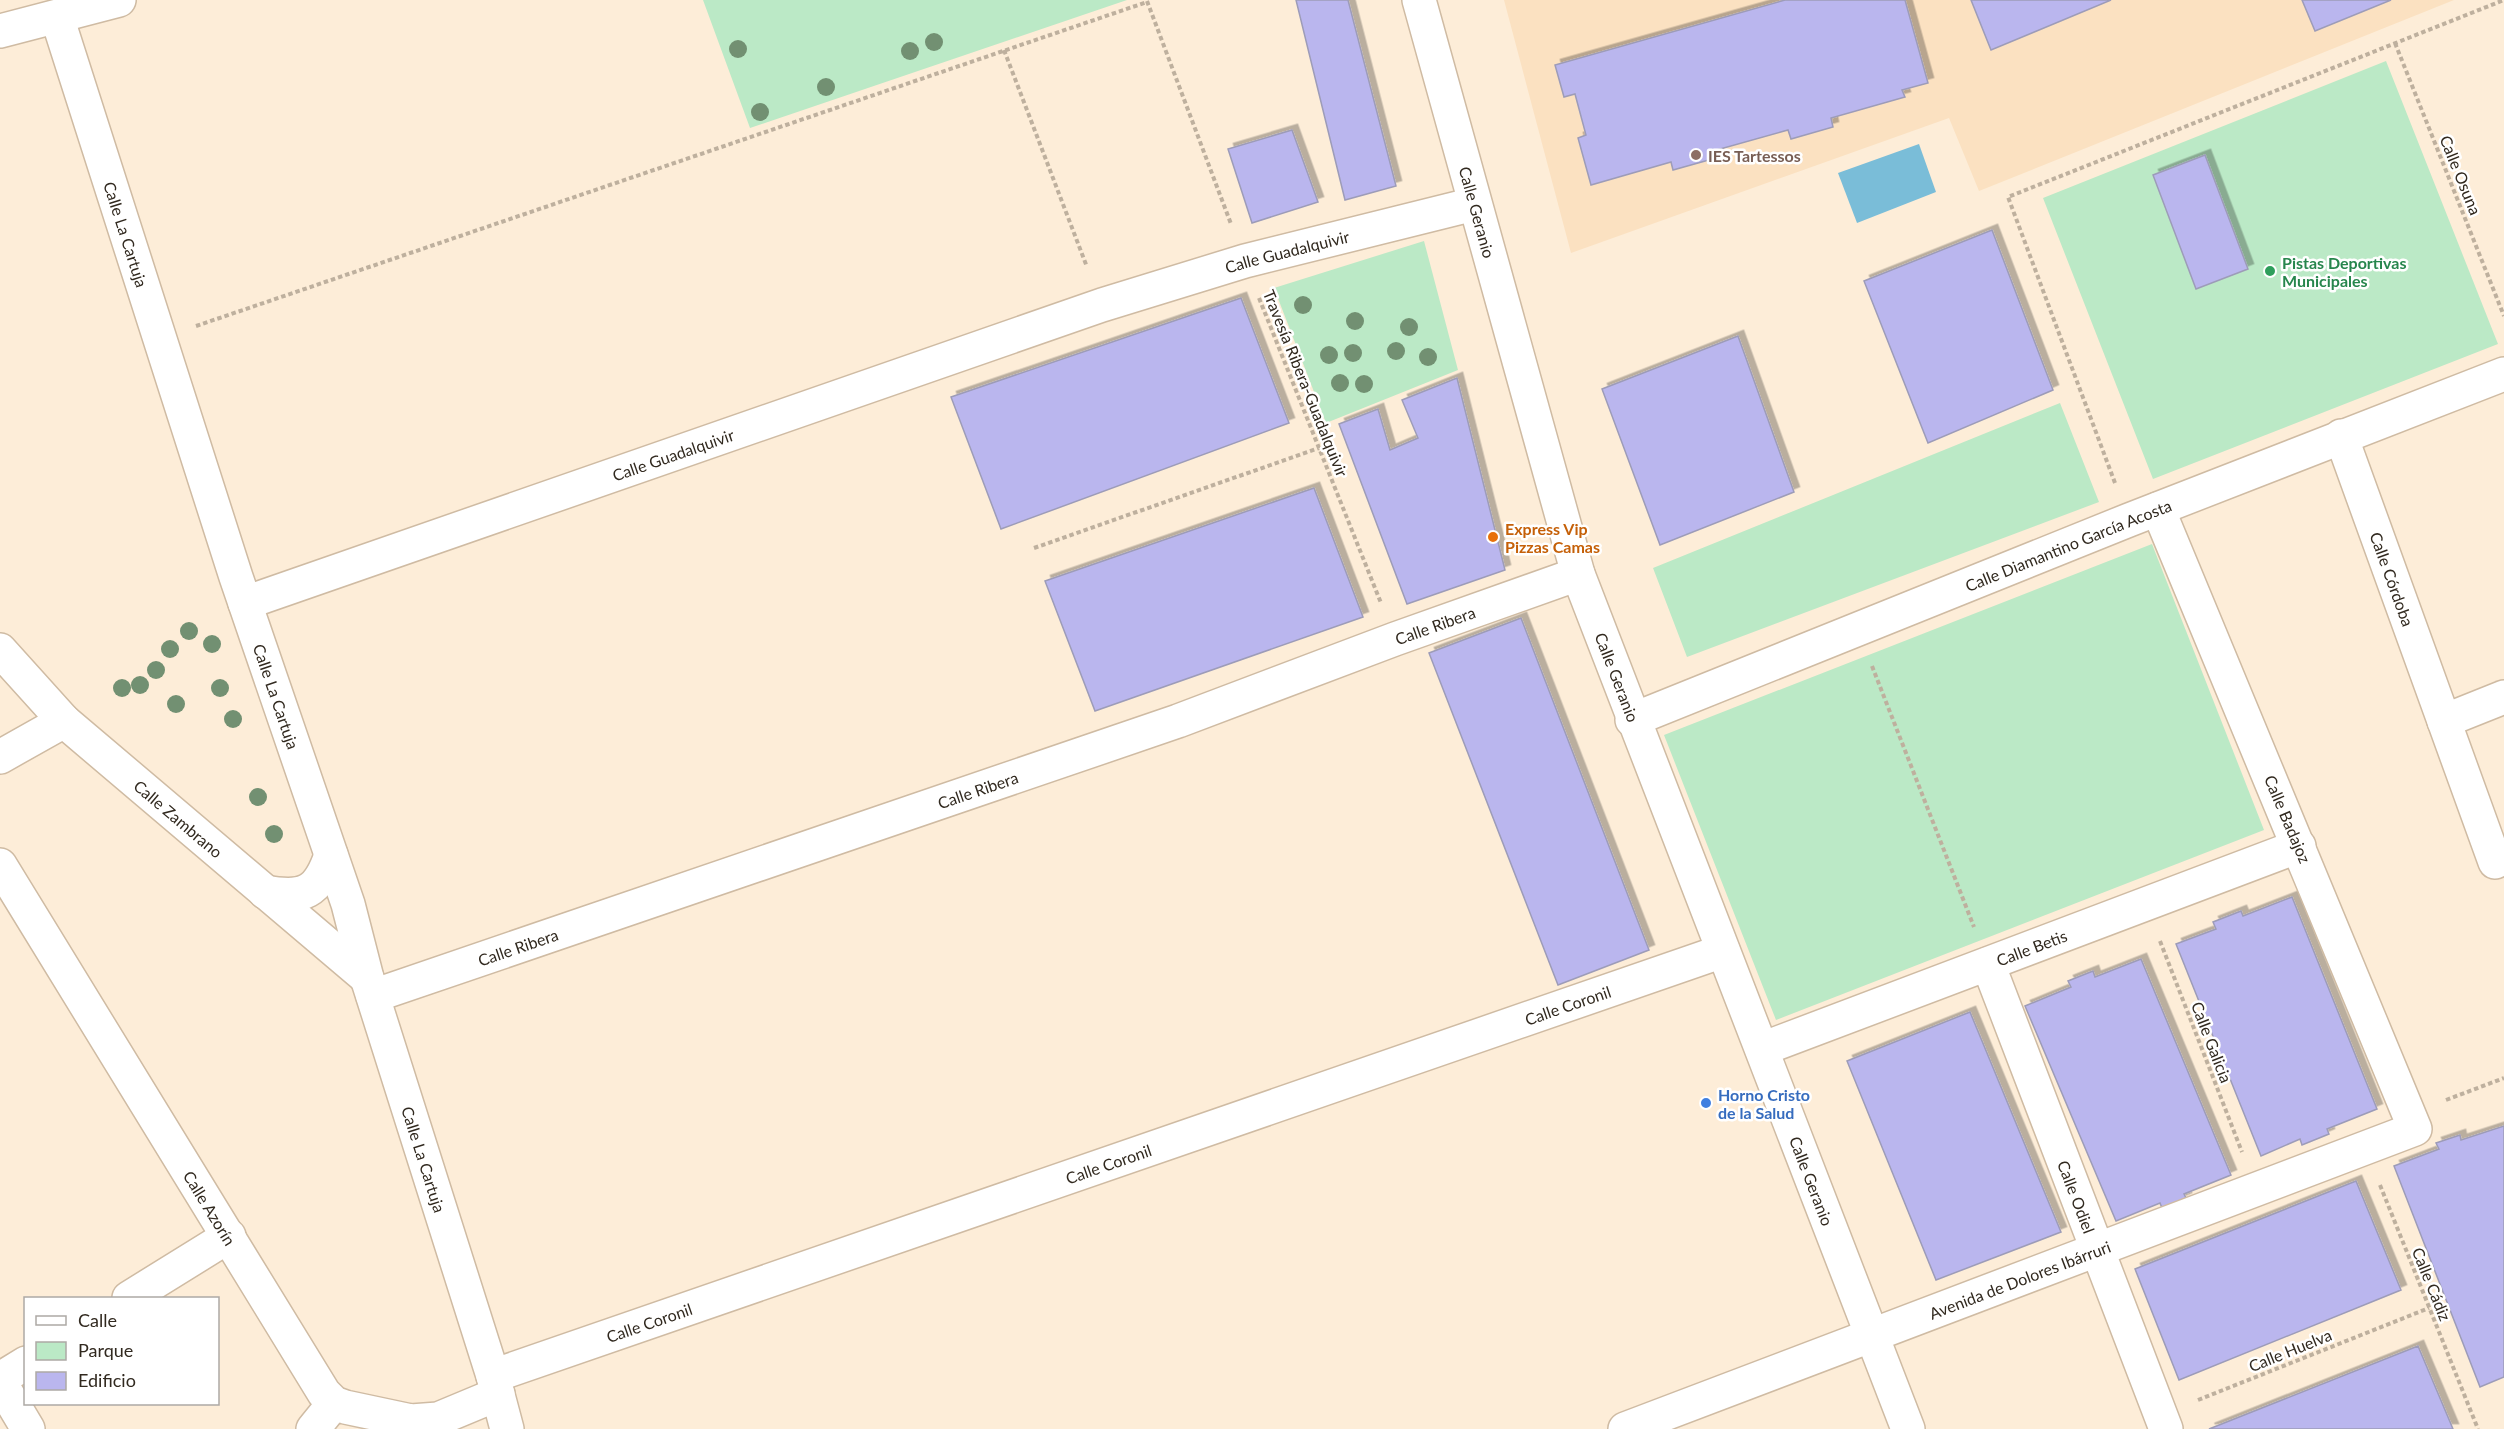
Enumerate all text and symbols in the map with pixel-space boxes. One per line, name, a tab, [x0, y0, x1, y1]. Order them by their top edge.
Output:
street label: Calle Osuna	[2436, 132, 2486, 218]
place label: IES Tartessos	[1708, 146, 1801, 165]
marker: IES Tartessos	[1689, 148, 1703, 162]
street label: Calle Geranio	[1456, 164, 1499, 260]
street label: Calle La Cartuja	[101, 179, 152, 289]
street label: Calle Guadalquivir	[1222, 226, 1351, 276]
place label: Pistas Deportivas Municipales	[2282, 253, 2407, 290]
marker: Pistas Deportivas Municipales	[2263, 264, 2277, 278]
street label: Travesía Ribera-Guadalquivir	[1260, 287, 1352, 479]
street label: Calle Guadalquivir	[609, 424, 736, 484]
street label: Calle Diamantino García Acosta	[1962, 495, 2174, 595]
place label: Express Vip Pizzas Camas	[1505, 519, 1600, 556]
street label: Calle Córdoba	[2367, 529, 2418, 629]
marker: Express Vip Pizzas Camas	[1486, 530, 1500, 544]
street label: Calle Ribera	[1392, 602, 1477, 648]
street label: Calle Geranio	[1592, 630, 1644, 724]
street label: Calle La Cartuja	[250, 641, 304, 751]
street label: Calle Ribera	[935, 767, 1020, 812]
street label: Calle Badajoz	[2261, 772, 2315, 866]
street label: Calle Zambrano	[131, 775, 227, 861]
street label: Calle Ribera	[475, 924, 560, 969]
street label: Calle Betis	[1993, 925, 2070, 969]
street label: Calle Coronil	[1522, 981, 1613, 1028]
street label: Calle Galicia	[2188, 999, 2236, 1085]
place label: Horno Cristo de la Salud	[1718, 1085, 1810, 1122]
marker: Horno Cristo de la Salud	[1699, 1096, 1713, 1110]
street label: Calle La Cartuja	[399, 1104, 450, 1214]
street label: Calle Geranio	[1786, 1133, 1838, 1228]
street label: Calle Coronil	[1063, 1140, 1154, 1187]
street label: Calle Odiel	[2054, 1157, 2100, 1236]
street label: Calle Azorín	[180, 1167, 240, 1248]
street label: Avenida de Dolores Ibárruri	[1926, 1236, 2113, 1322]
street label: Calle Cádiz	[2409, 1245, 2455, 1323]
legend	[24, 1297, 219, 1405]
street label: Calle Coronil	[604, 1299, 694, 1346]
text: Calle	[78, 1309, 117, 1331]
street label: Calle Huelva	[2246, 1325, 2334, 1375]
text: Parque	[78, 1339, 133, 1361]
text: Edificio	[78, 1369, 136, 1391]

